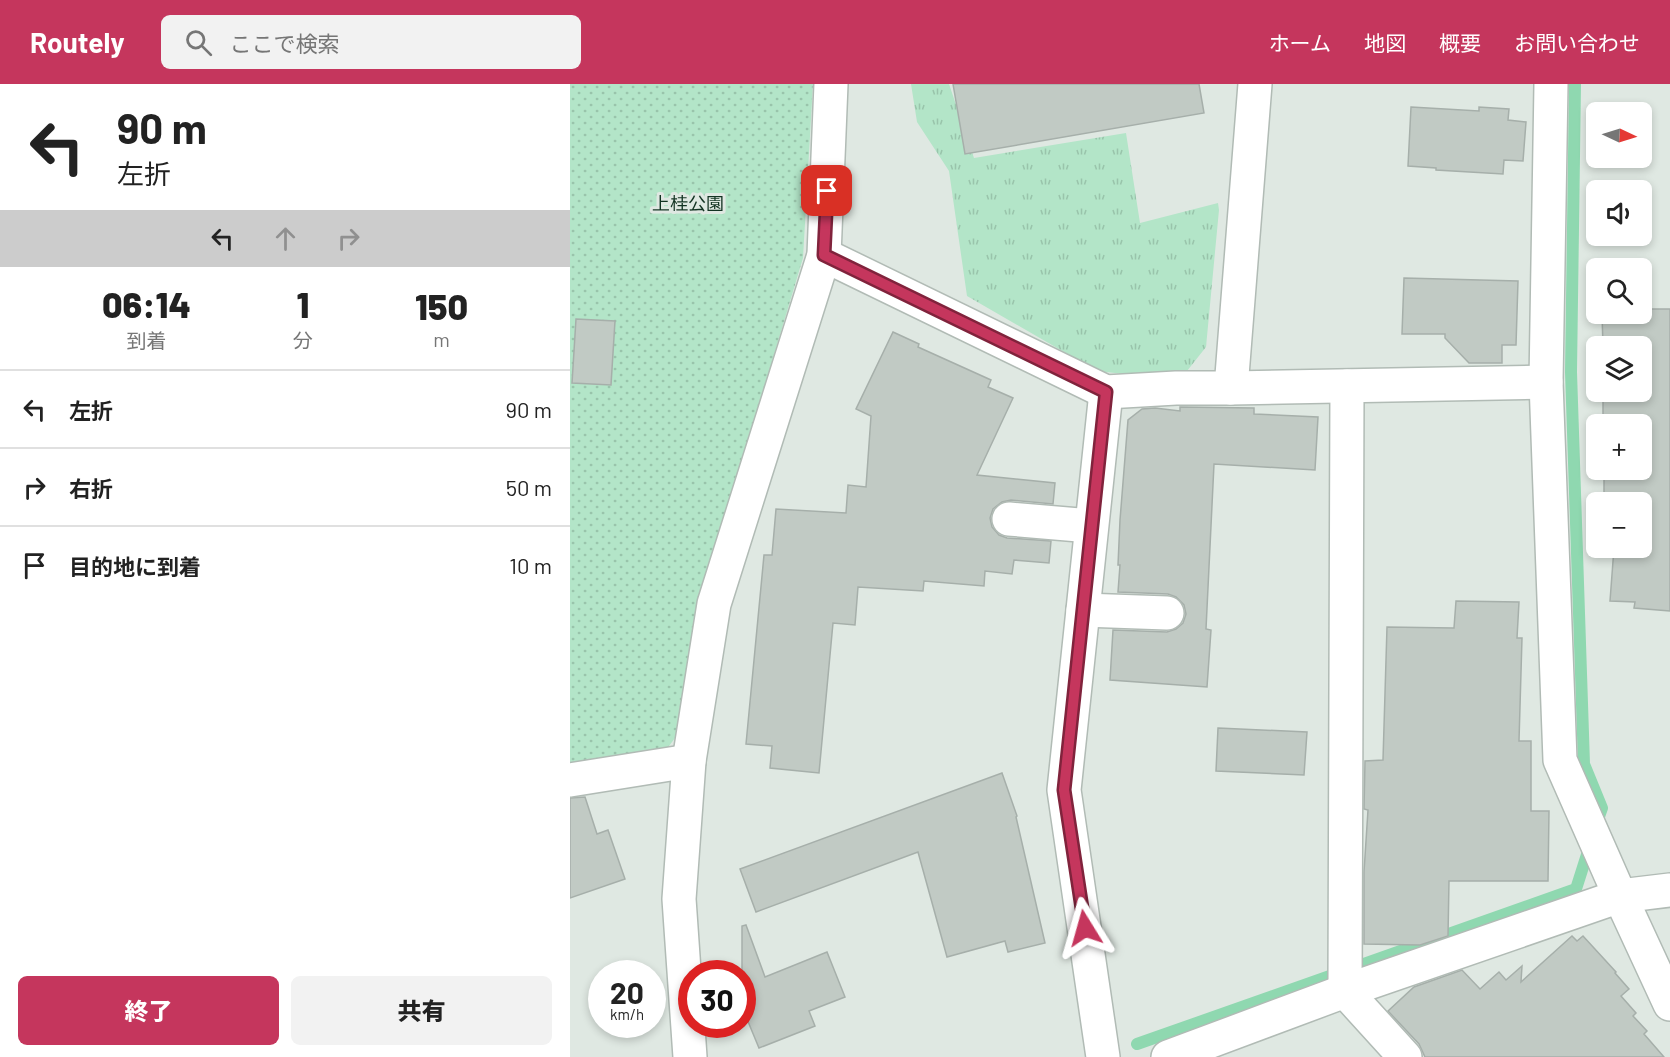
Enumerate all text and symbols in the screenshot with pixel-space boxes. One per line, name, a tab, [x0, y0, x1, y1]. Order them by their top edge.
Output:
search box	[161, 15, 581, 69]
text: Routely	[30, 25, 125, 59]
icon: search	[182, 26, 215, 59]
text: ここで検索	[230, 30, 340, 56]
text: ホーム	[1269, 30, 1331, 55]
text: 地図	[1364, 30, 1406, 55]
text: 概要	[1439, 30, 1481, 55]
text: お問い合わせ	[1514, 30, 1640, 55]
text: 90 m	[117, 102, 207, 152]
north arrow	[1586, 102, 1652, 168]
map controls	[1586, 102, 1652, 558]
icon: left	[18, 108, 96, 186]
text: 左折	[117, 157, 171, 189]
pin	[801, 165, 852, 216]
icon: arrive	[810, 174, 843, 207]
button: sound	[1586, 180, 1652, 246]
park label: 上桂公園	[652, 192, 724, 214]
icon: left	[206, 222, 239, 255]
icon: ahead	[269, 222, 302, 255]
icon: right	[332, 222, 365, 255]
button: search	[1586, 258, 1652, 324]
text: 06:14	[102, 282, 191, 325]
text: 1	[297, 282, 309, 325]
text: 150	[415, 284, 468, 327]
text: m	[433, 327, 450, 351]
text: 到着	[126, 328, 166, 352]
text: 分	[293, 328, 313, 352]
button: layers	[1586, 336, 1652, 402]
icon: left	[18, 393, 51, 426]
text: 90 m	[506, 396, 552, 422]
text: 左折	[69, 397, 113, 423]
button: +	[1586, 414, 1652, 480]
icon: right	[18, 471, 51, 504]
text: 50 m	[506, 474, 552, 500]
text: 右折	[69, 475, 113, 501]
button: −	[1586, 492, 1652, 558]
icon: arrive	[18, 549, 51, 582]
text: 10 m	[509, 552, 552, 578]
text: 目的地に到着	[69, 553, 201, 579]
position arrow	[1053, 896, 1117, 960]
speed limit sign: 30	[678, 960, 756, 1038]
text: 20	[610, 974, 644, 1010]
button: 終了	[18, 976, 279, 1045]
button: 共有	[291, 976, 552, 1045]
text: km/h	[610, 1005, 644, 1023]

